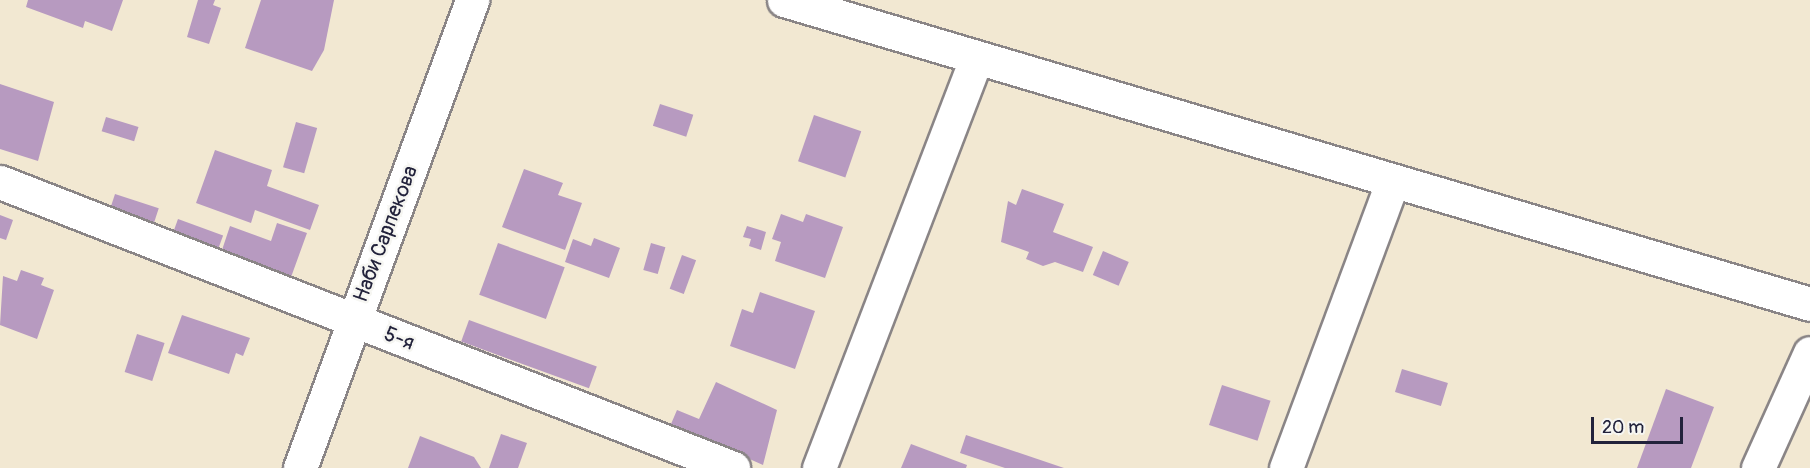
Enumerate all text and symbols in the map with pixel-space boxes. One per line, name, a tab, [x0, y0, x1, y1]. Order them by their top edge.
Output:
street label: Наби Сарпекова	[348, 162, 424, 306]
street label: 5-я	[380, 322, 418, 356]
scale bar	[1594, 405, 1686, 443]
text: 20 m	[1602, 416, 1644, 439]

